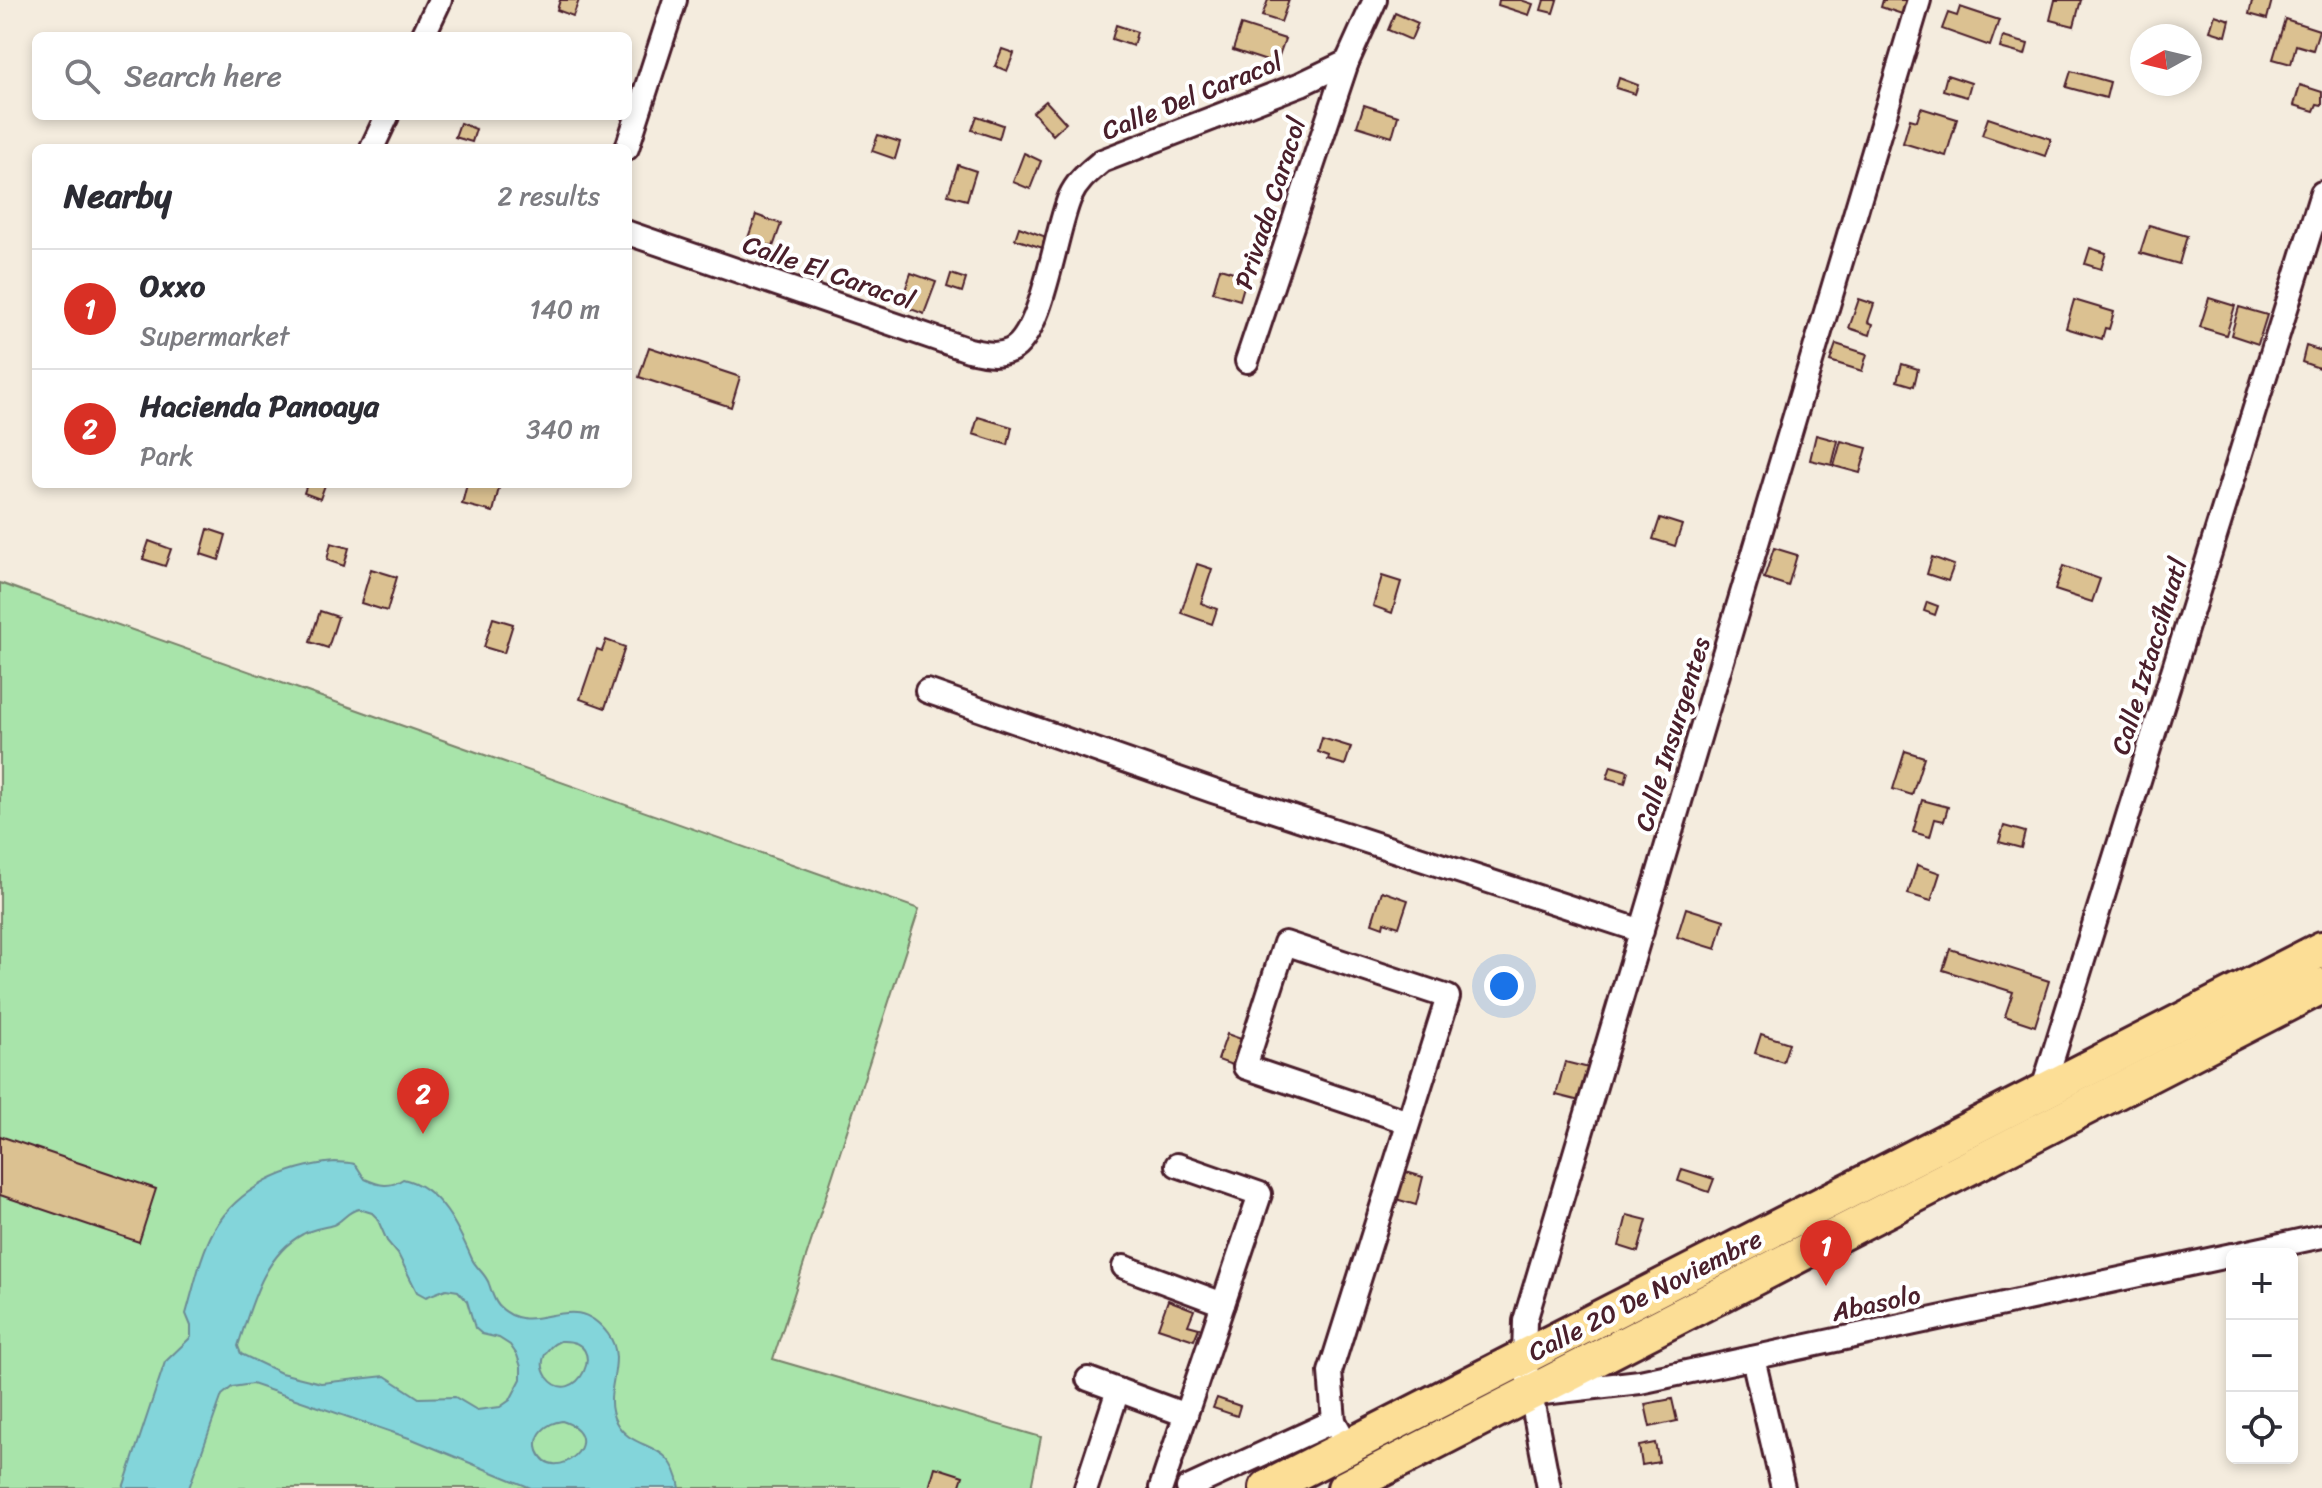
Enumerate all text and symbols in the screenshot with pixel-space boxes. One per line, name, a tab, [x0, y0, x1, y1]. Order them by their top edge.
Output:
north arrow	[2130, 24, 2202, 96]
search box	[32, 32, 632, 120]
street label: Calle Del Caracol	[1094, 38, 1290, 153]
text: Search here	[124, 49, 282, 103]
icon: search	[60, 54, 104, 98]
street label: Privada Caracol	[1221, 110, 1320, 295]
text: Nearby	[64, 166, 172, 226]
text: 2 results	[498, 173, 600, 219]
street label: Calle El Caracol	[737, 221, 922, 323]
text: Oxxo	[140, 259, 205, 313]
text: 1	[84, 286, 96, 332]
text: 140 m	[529, 286, 600, 332]
text: Supermarket	[140, 313, 289, 359]
text: Hacienda Panoaya	[140, 379, 379, 433]
text: 2	[82, 406, 98, 452]
text: 340 m	[526, 406, 600, 452]
text: Park	[140, 433, 193, 479]
street label: Calle Iztaccíhuatl	[2097, 551, 2201, 760]
street label: Calle Insurgentes	[1621, 631, 1723, 837]
your location	[1484, 966, 1524, 1006]
pin: 2	[397, 1068, 449, 1134]
street label: Calle 20 De Noviembre	[1519, 1216, 1771, 1374]
pin: 1	[1800, 1220, 1852, 1286]
map controls	[2226, 1248, 2298, 1464]
button: +	[2226, 1248, 2298, 1320]
street label: Abasolo	[1826, 1271, 1925, 1335]
button: −	[2226, 1320, 2298, 1392]
button: locate	[2226, 1392, 2298, 1464]

